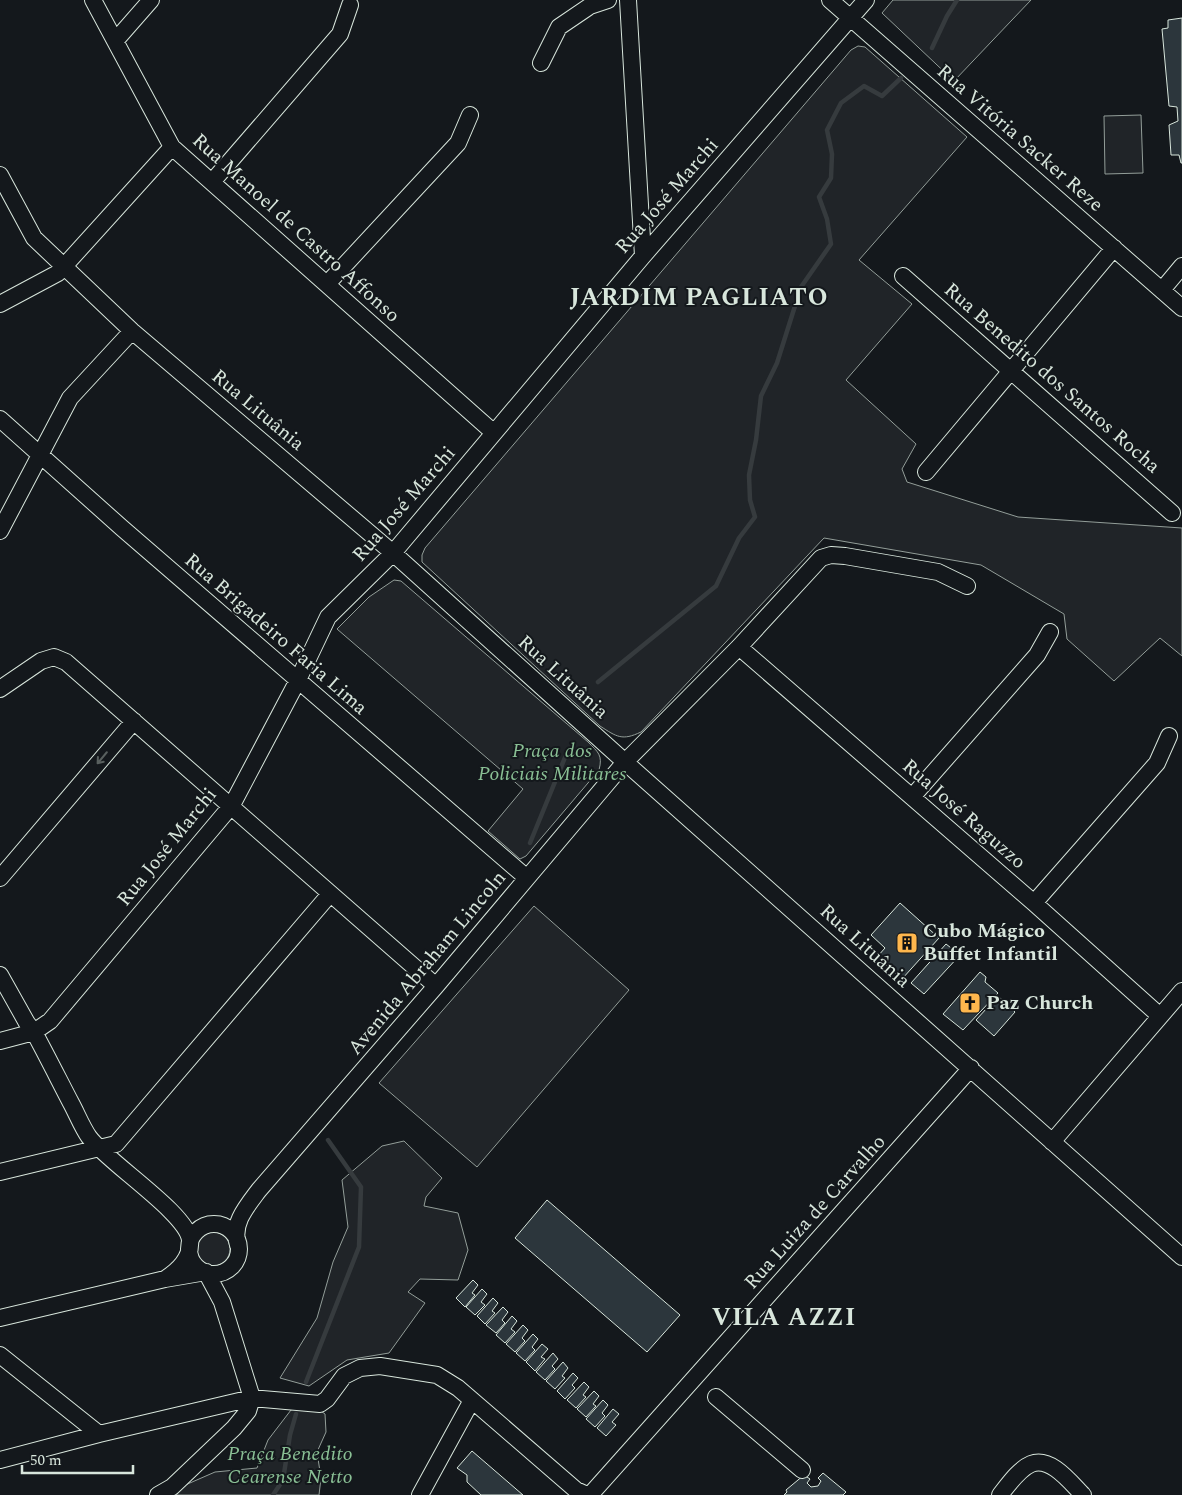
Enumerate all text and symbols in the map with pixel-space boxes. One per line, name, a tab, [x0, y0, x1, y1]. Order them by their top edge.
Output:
street label: Rua Vitória Sacker Reze	[930, 57, 1110, 219]
street label: Rua Manoel de Castro Affonso	[185, 126, 407, 330]
street label: Rua José Marchi	[608, 131, 726, 261]
street label: Rua Benedito dos Santos Rocha	[937, 275, 1167, 481]
district label: JARDIM PAGLIATO	[570, 279, 828, 317]
street label: Rua Lituânia	[205, 362, 311, 458]
street label: Rua José Marchi	[345, 439, 463, 569]
street label: Rua Brigadeiro Faria Lima	[178, 546, 374, 722]
street label: Rua Lituânia	[511, 628, 615, 726]
park label: Praça dos Policiais Militares	[478, 736, 626, 789]
one-way arrow	[97, 752, 108, 765]
street label: Rua José Raguzzo	[895, 752, 1033, 876]
street label: Rua José Marchi	[110, 781, 224, 913]
street label: Avenida Abraham Lincoln	[341, 864, 513, 1062]
street label: Rua Lituânia	[813, 897, 917, 995]
place label: Cubo Mágico Buffet Infantil	[923, 916, 1058, 969]
building icon: Cubo Mágico Buffet Infantil	[895, 931, 919, 955]
place label: Paz Church	[986, 988, 1093, 1018]
church icon: Paz Church	[958, 991, 982, 1015]
street label: Rua Luiza de Carvalho	[737, 1128, 893, 1296]
district label: VILA AZZI	[712, 1299, 856, 1337]
park label: Praça Benedito Cearense Netto	[227, 1439, 353, 1492]
scale bar	[22, 1442, 134, 1474]
text: 50 m	[30, 1449, 62, 1472]

